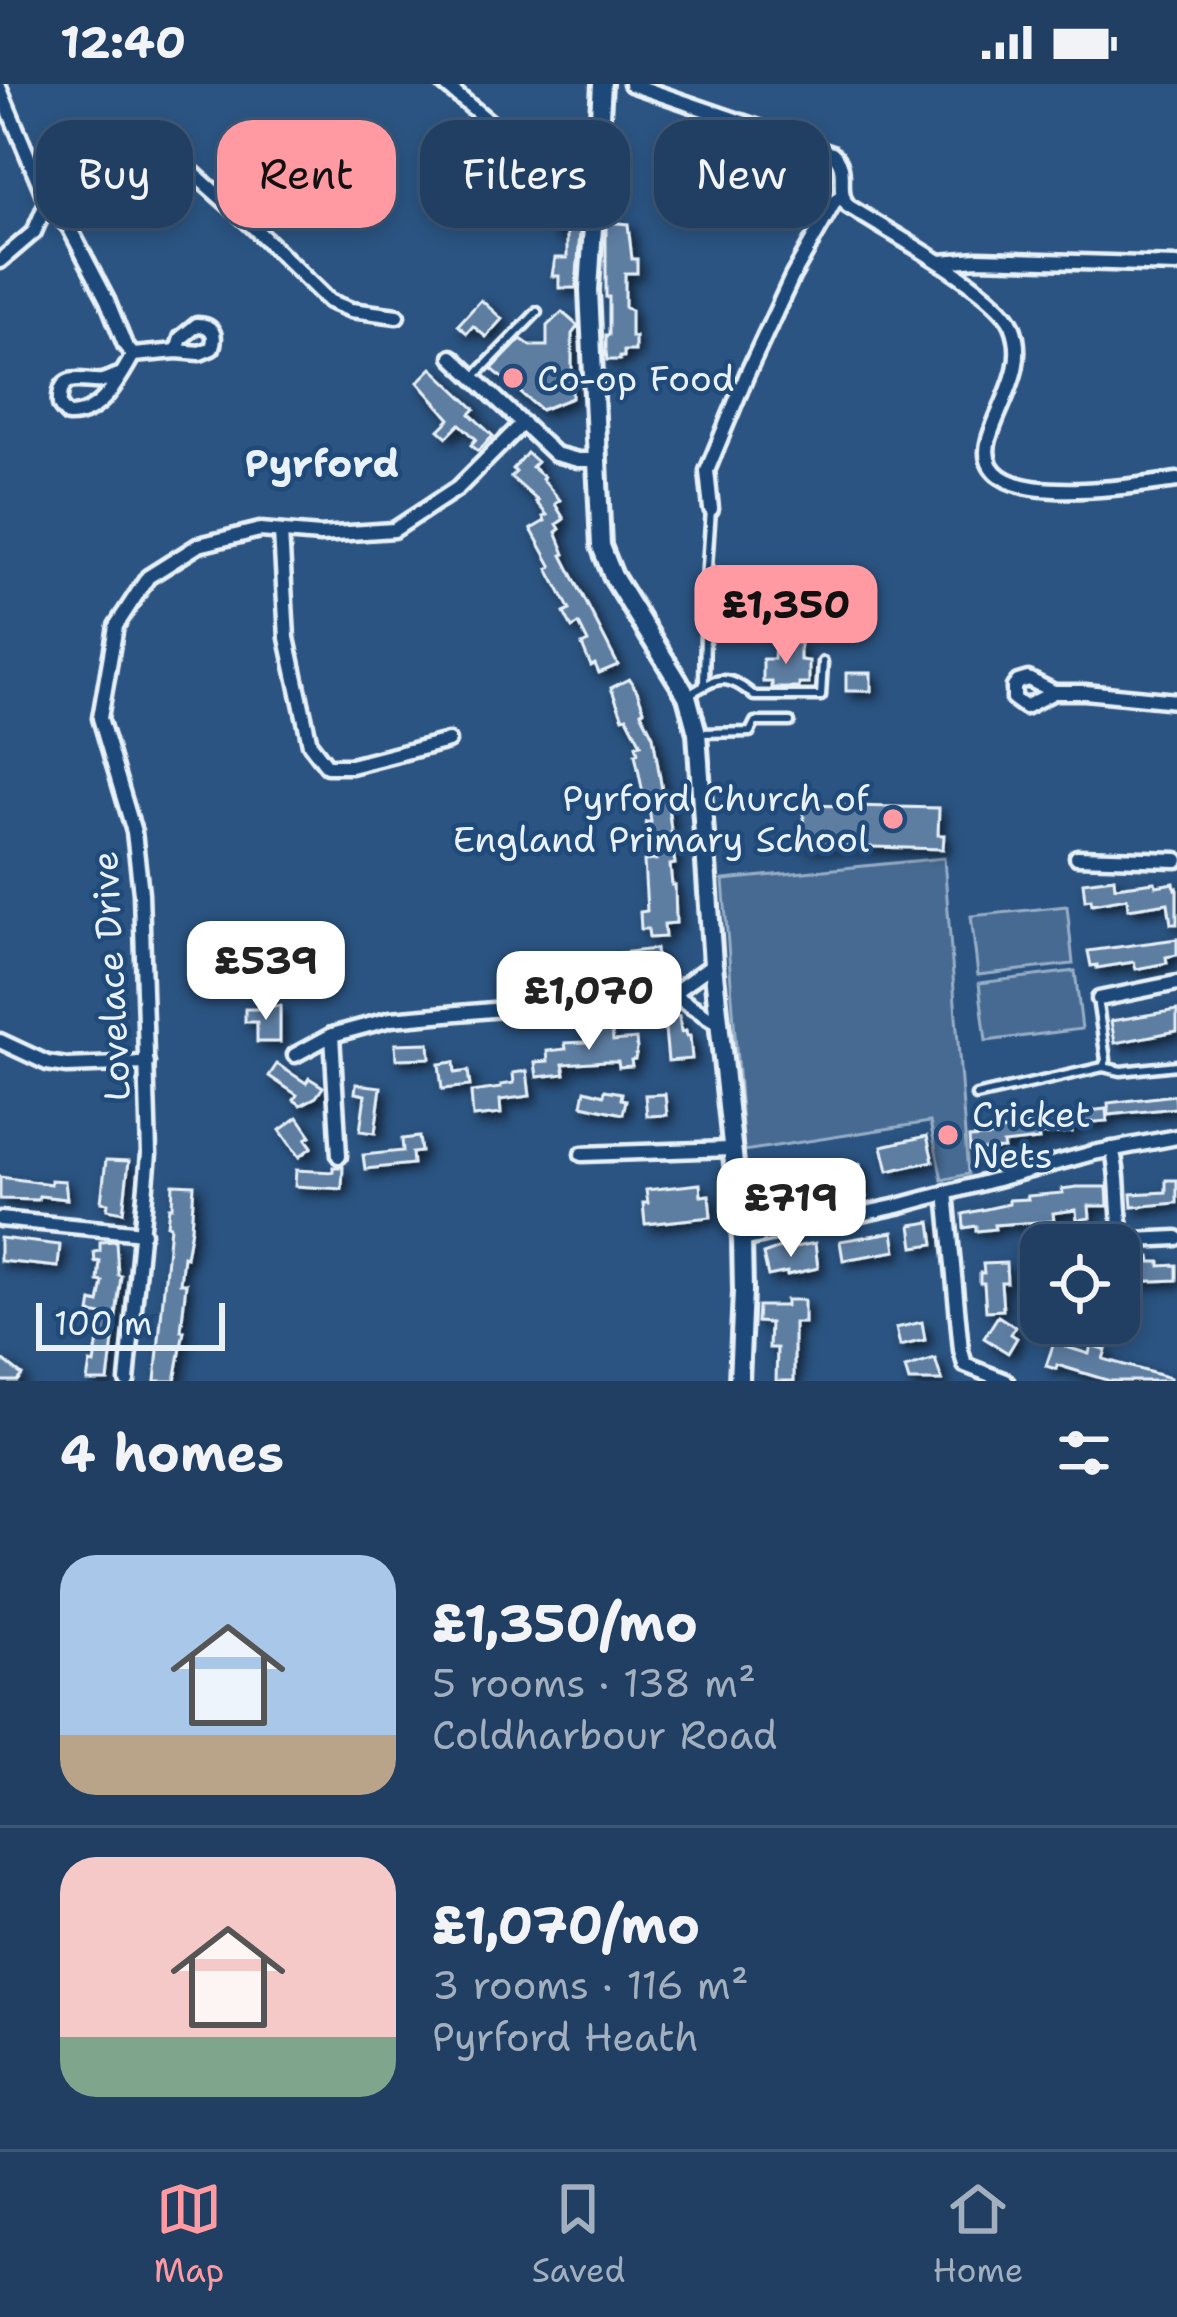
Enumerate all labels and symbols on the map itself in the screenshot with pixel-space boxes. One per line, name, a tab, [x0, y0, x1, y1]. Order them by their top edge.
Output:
place label: Co-op Food	[537, 354, 735, 403]
marker: Co-op Food	[500, 365, 526, 391]
district label: Pyrford	[245, 437, 399, 489]
pin: £1,350	[688, 565, 884, 667]
place label: Pyrford Church of England Primary School	[453, 774, 870, 864]
marker: Pyrford Church of England Primary School	[880, 806, 906, 832]
street label: Lovelace Drive	[80, 850, 142, 1102]
pin: £539	[195, 921, 337, 1023]
pin: £1,070	[491, 951, 687, 1053]
place label: Cricket Nets	[972, 1090, 1091, 1180]
marker: Cricket Nets	[935, 1122, 961, 1148]
pin: £719	[720, 1158, 862, 1260]
scale bar	[36, 1297, 225, 1350]

